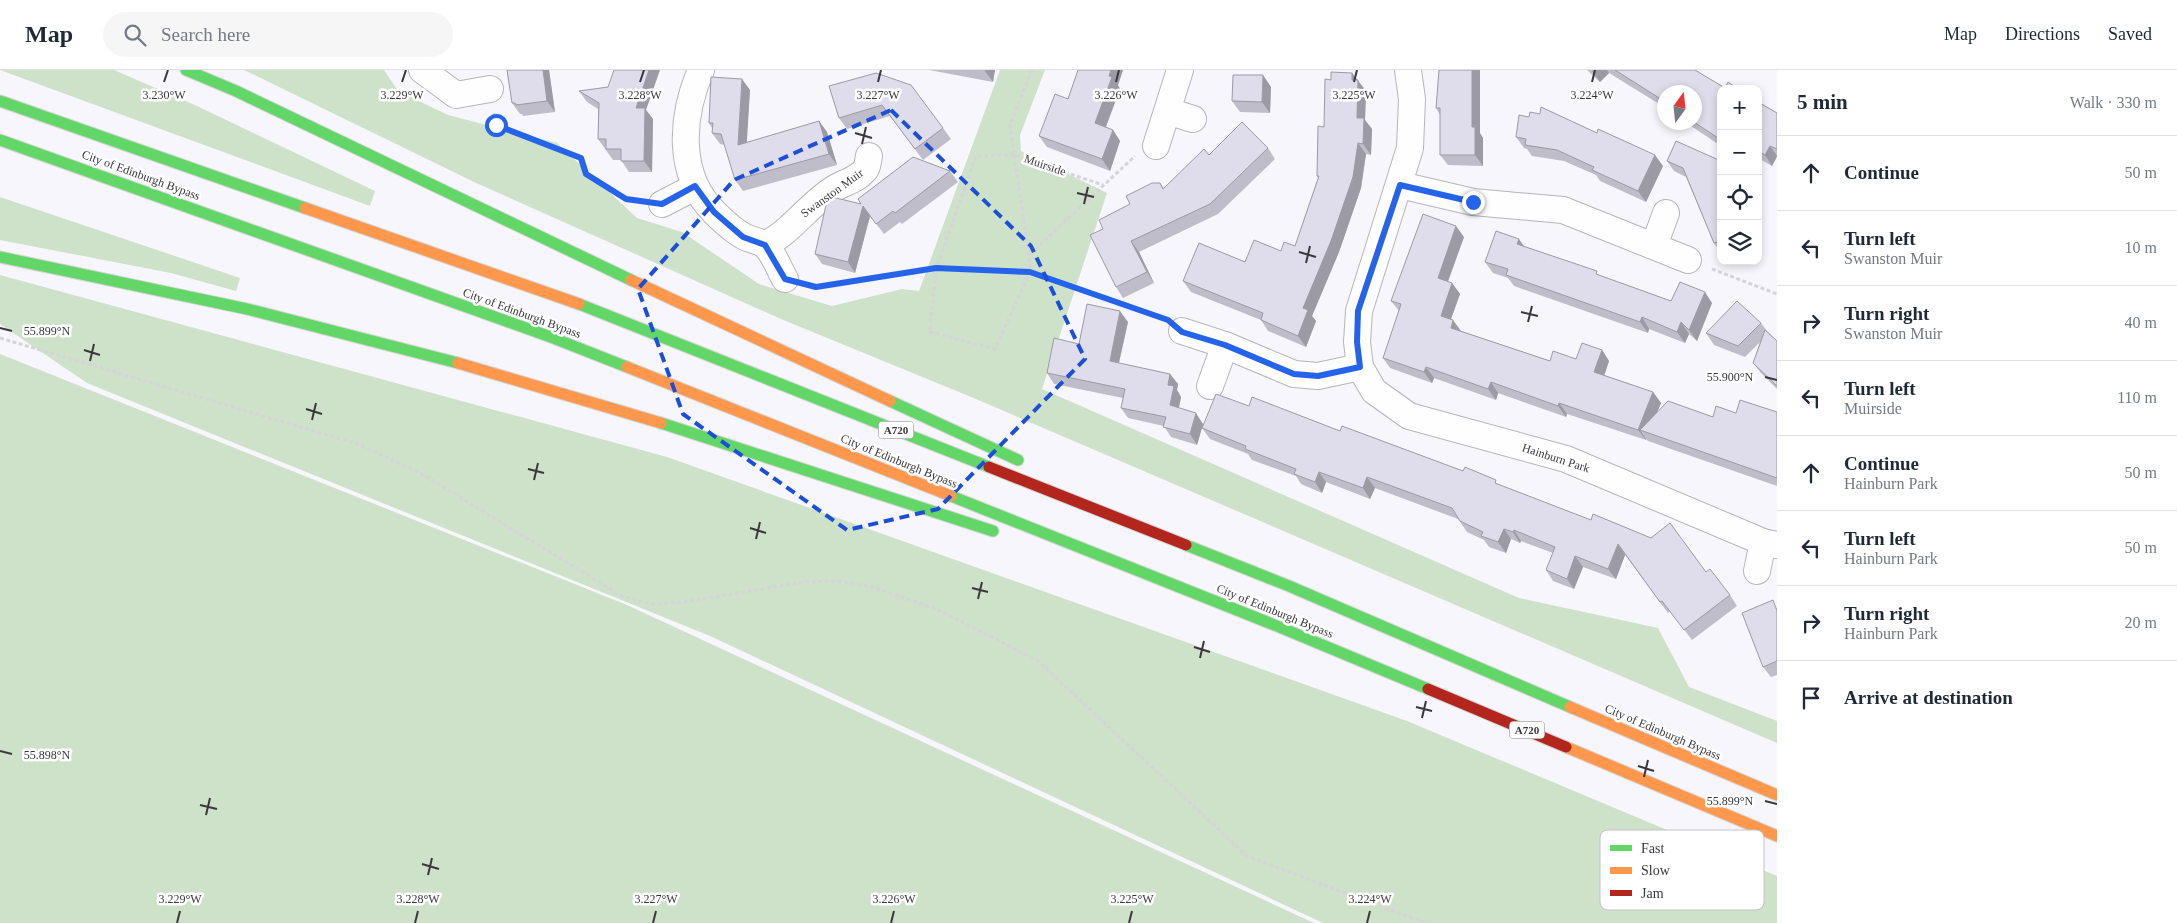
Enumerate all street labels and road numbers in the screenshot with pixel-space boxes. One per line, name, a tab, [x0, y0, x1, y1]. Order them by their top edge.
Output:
street label: City of Edinburgh Bypass	[80, 147, 202, 203]
street label: Muirside	[1022, 151, 1068, 179]
street label: Swanston Muir	[798, 166, 866, 220]
street label: City of Edinburgh Bypass	[461, 285, 583, 341]
road number: A720	[878, 422, 914, 438]
street label: City of Edinburgh Bypass	[839, 431, 960, 491]
street label: Hainburn Park	[1520, 440, 1592, 476]
street label: City of Edinburgh Bypass	[1215, 581, 1336, 641]
street label: City of Edinburgh Bypass	[1603, 701, 1723, 763]
road number: A720	[1510, 722, 1544, 738]

